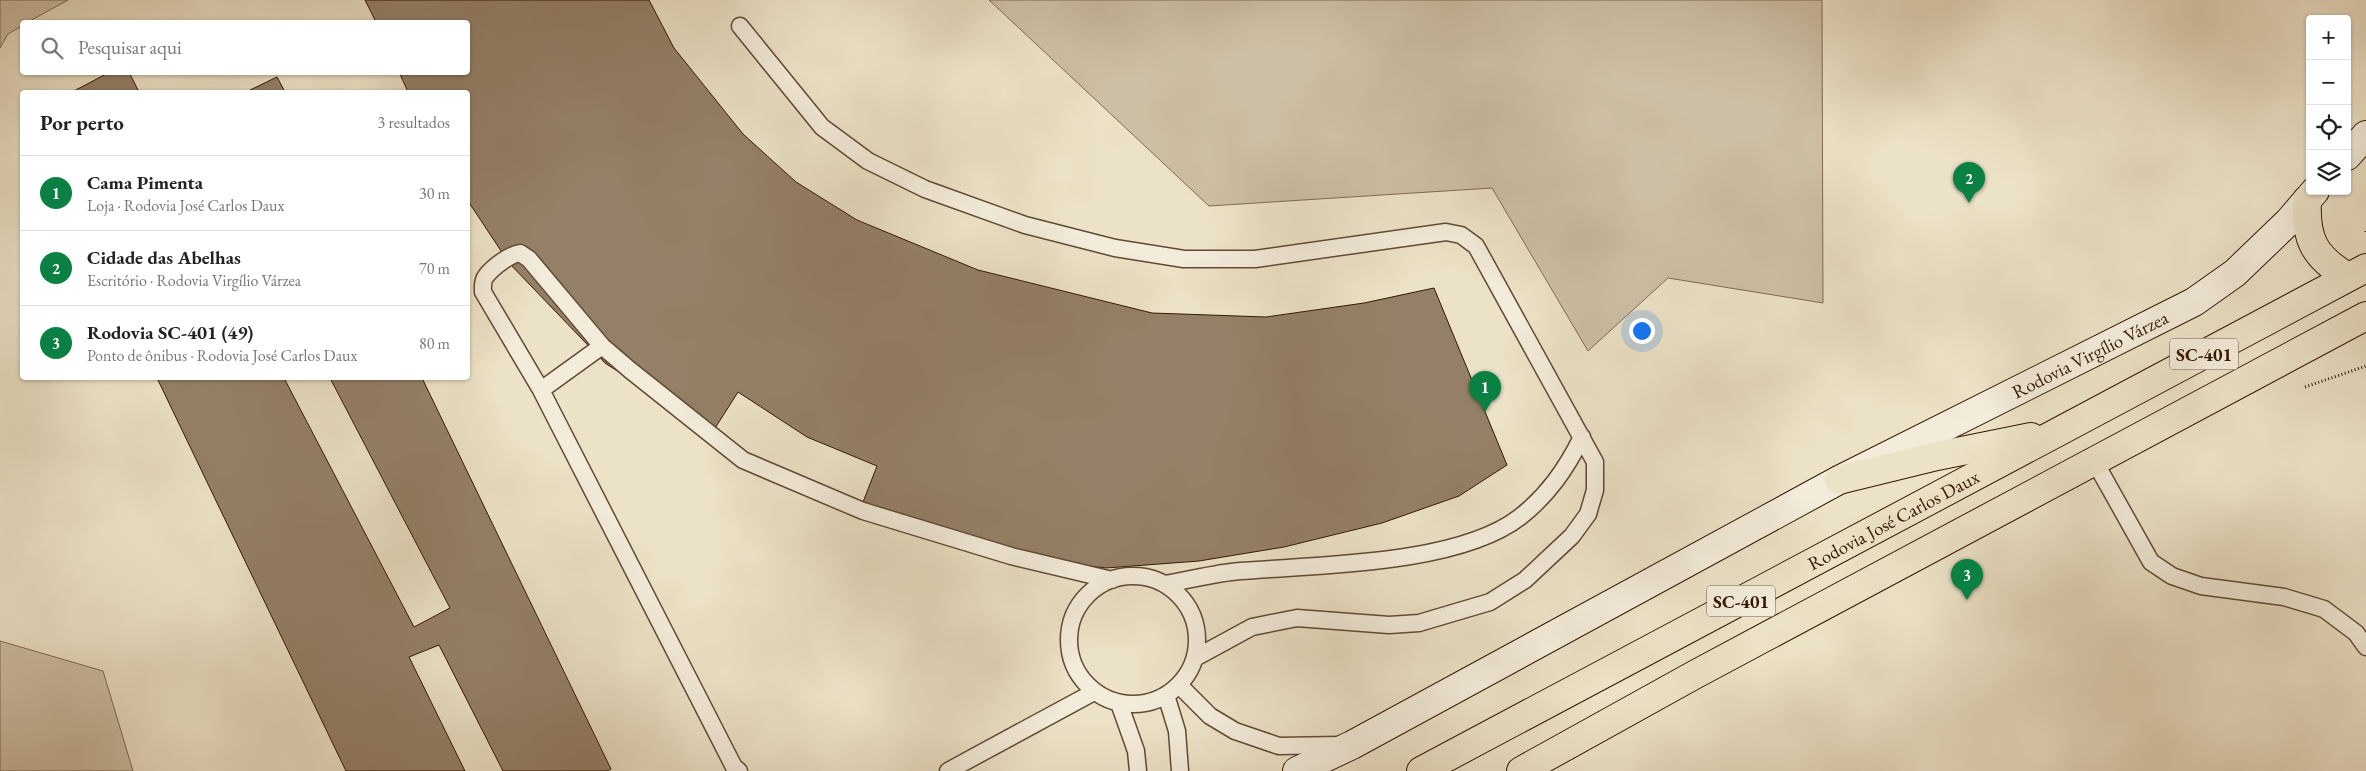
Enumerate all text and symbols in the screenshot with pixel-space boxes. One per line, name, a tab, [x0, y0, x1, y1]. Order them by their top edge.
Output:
map controls	[2306, 15, 2351, 195]
button: +	[2306, 15, 2351, 60]
search box	[20, 20, 470, 75]
icon: search	[38, 34, 66, 62]
text: Pesquisar aqui	[78, 35, 182, 60]
button: −	[2306, 60, 2351, 105]
button: locate	[2306, 105, 2351, 150]
text: Por perto	[40, 109, 124, 136]
text: 3 resultados	[378, 112, 450, 133]
button: layers	[2306, 150, 2351, 195]
pin: 2	[1953, 162, 1985, 203]
text: Cama Pimenta	[87, 170, 203, 195]
text: 1	[52, 183, 60, 204]
text: 30 m	[419, 183, 450, 204]
text: Loja · Rodovia José Carlos Daux	[87, 195, 284, 216]
text: Cidade das Abelhas	[87, 245, 241, 270]
text: 2	[52, 258, 60, 279]
text: 70 m	[419, 258, 450, 279]
text: Escritório · Rodovia Virgílio Várzea	[87, 270, 301, 291]
street label: Rodovia Virgílio Várzea	[2008, 304, 2173, 404]
your location	[1629, 318, 1655, 344]
text: Rodovia SC-401 (49)	[87, 320, 253, 345]
text: 3	[52, 333, 60, 354]
text: 80 m	[419, 333, 450, 354]
road number: SC-401	[2170, 338, 2238, 369]
text: Ponto de ônibus · Rodovia José Carlos Daux	[87, 345, 357, 366]
pin: 1	[1469, 371, 1501, 412]
street label: Rodovia José Carlos Daux	[1803, 463, 1984, 575]
pin: 3	[1951, 559, 1983, 600]
road number: SC-401	[1707, 586, 1775, 616]

